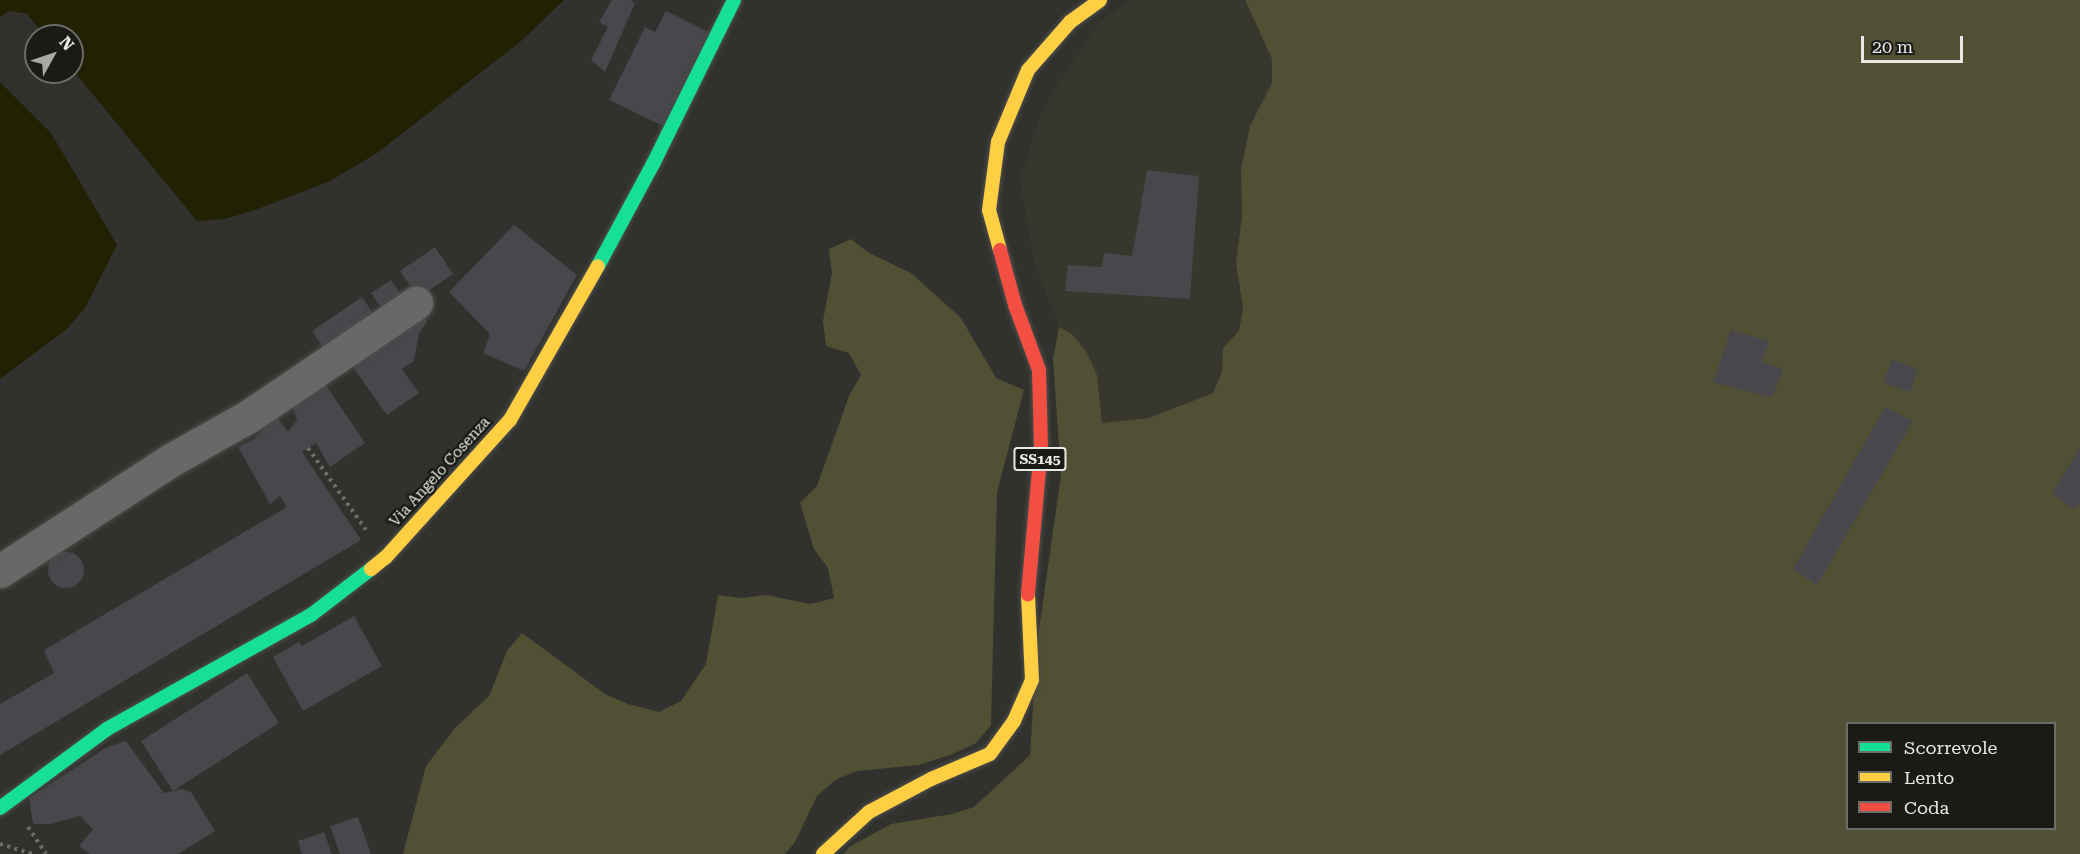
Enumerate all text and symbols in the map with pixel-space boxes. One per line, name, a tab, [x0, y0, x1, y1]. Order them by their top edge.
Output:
north arrow	[24, 24, 84, 84]
scale bar	[1864, 24, 1966, 62]
text: N	[55, 33, 78, 54]
text: 20 m	[1872, 36, 1913, 57]
street label: Via Angelo Cosenza	[386, 413, 494, 531]
road number: SS145	[1013, 448, 1067, 470]
legend	[1846, 722, 2056, 830]
text: Scorrevole	[1904, 737, 1997, 758]
text: Lento	[1904, 767, 1954, 788]
text: Coda	[1904, 797, 1949, 818]

